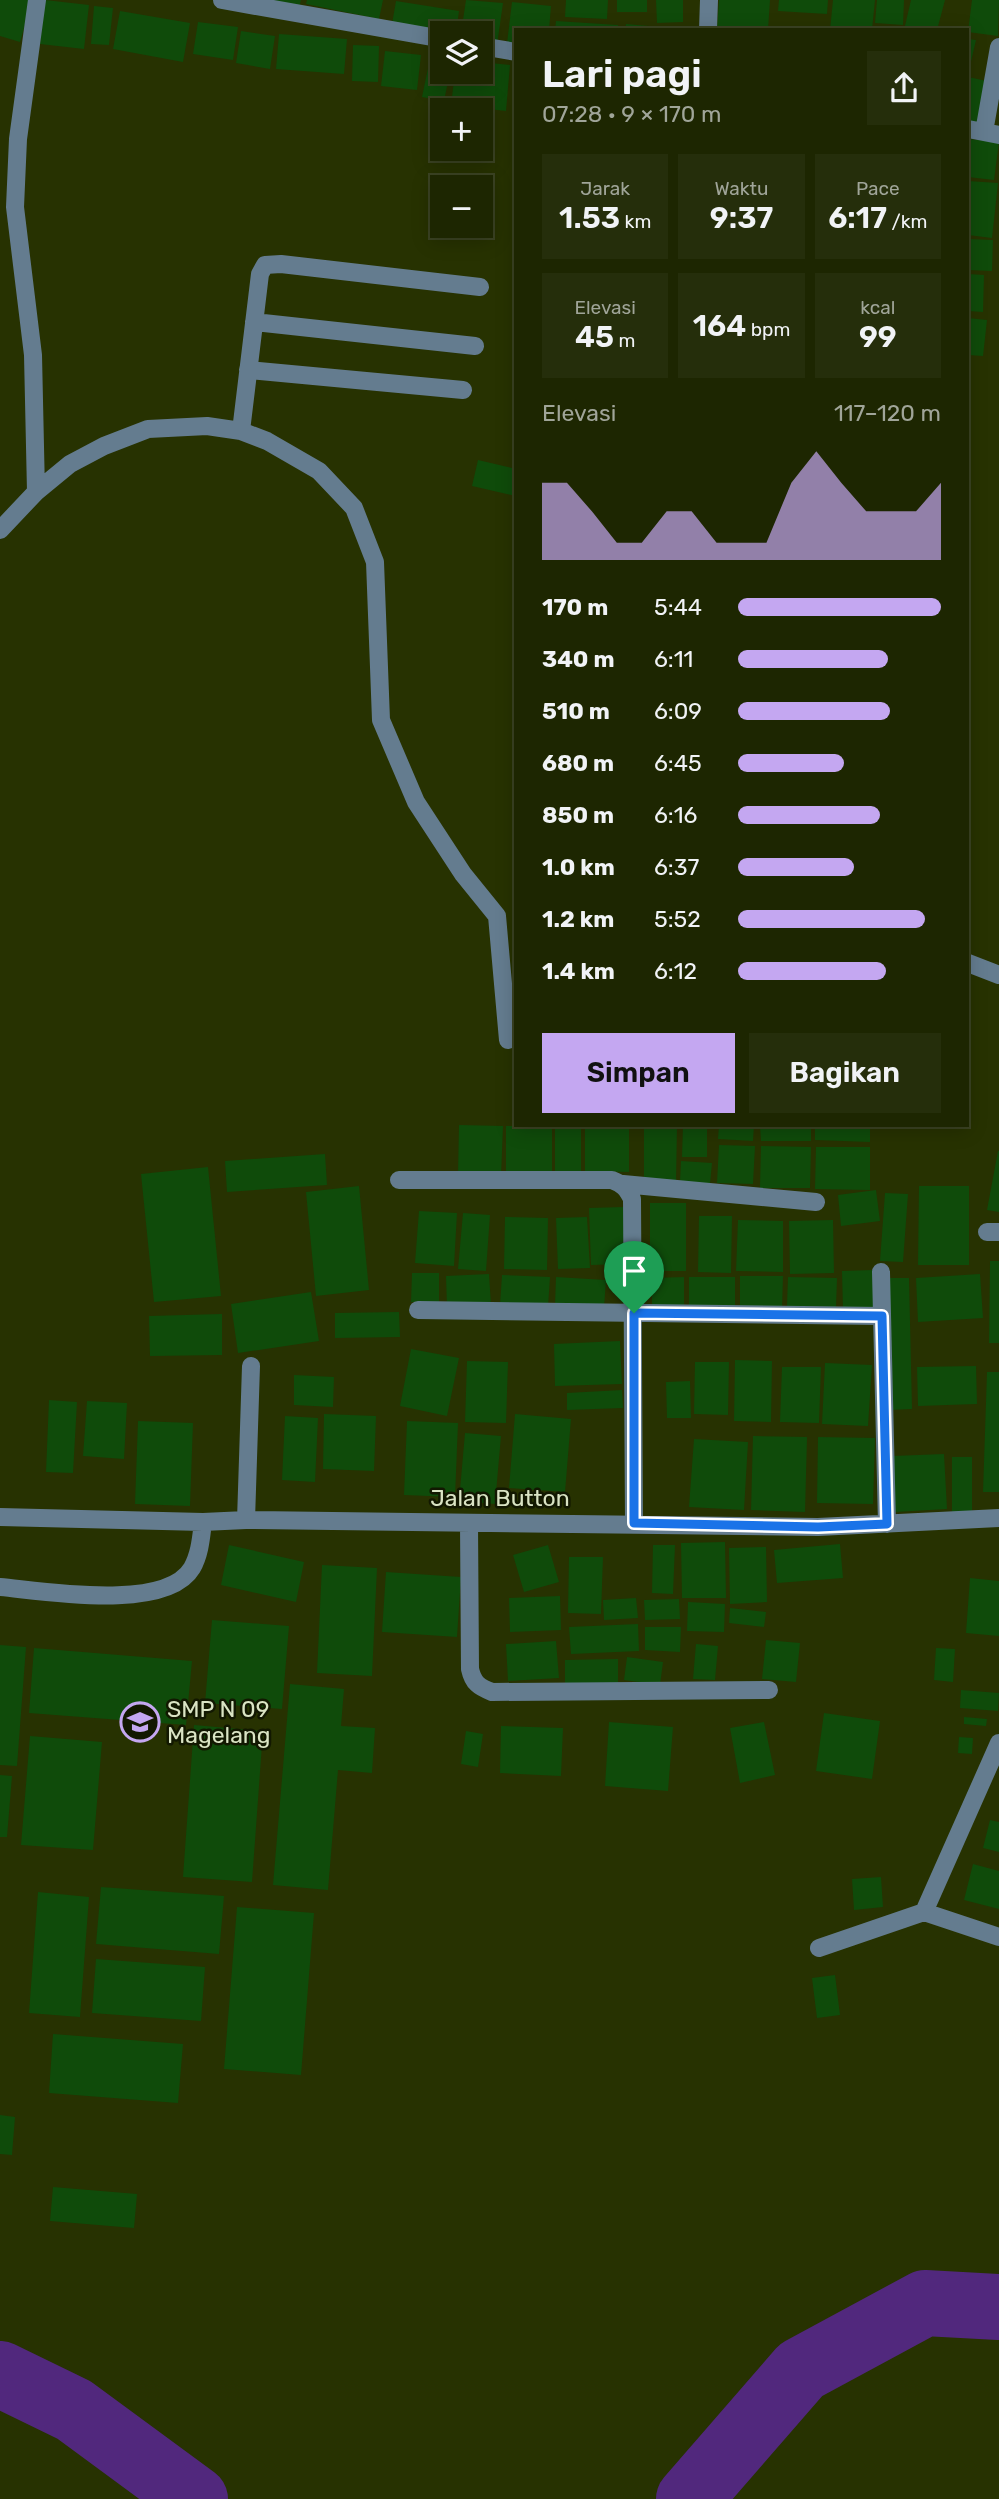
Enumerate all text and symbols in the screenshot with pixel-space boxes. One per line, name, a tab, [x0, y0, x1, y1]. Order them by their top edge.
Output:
map controls	[430, 21, 493, 238]
button: layers	[430, 21, 493, 84]
text: Lari pagi	[542, 51, 702, 97]
button: share	[867, 51, 941, 125]
button: +	[430, 98, 493, 161]
text: 07:28 · 9 × 170 m	[542, 100, 721, 128]
button: −	[430, 175, 493, 238]
text: Jarak	[580, 177, 630, 200]
text: Waktu	[715, 177, 768, 200]
text: Pace	[856, 177, 900, 200]
text: 1.53	[559, 200, 620, 236]
text: 9:37	[710, 200, 773, 236]
text: 6:17	[828, 200, 887, 236]
text: km	[620, 210, 651, 233]
text: /km	[887, 210, 927, 233]
text: Elevasi	[574, 296, 636, 319]
text: kcal	[860, 296, 895, 319]
text: 164	[693, 308, 746, 344]
text: bpm	[746, 318, 790, 341]
text: 45	[575, 319, 614, 355]
text: 99	[859, 319, 897, 355]
text: m	[614, 329, 635, 352]
text: Elevasi	[542, 399, 616, 427]
text: 117–120 m	[834, 399, 941, 427]
text: 170 m	[542, 593, 608, 621]
text: 5:44	[654, 593, 702, 621]
text: 340 m	[542, 645, 614, 673]
text: 6:11	[654, 645, 693, 673]
text: 510 m	[542, 697, 610, 725]
text: 6:09	[654, 697, 702, 725]
text: 680 m	[542, 749, 614, 777]
text: 6:45	[654, 749, 702, 777]
text: 850 m	[542, 801, 614, 829]
text: 6:16	[654, 801, 697, 829]
text: 1.0 km	[542, 853, 615, 881]
text: 6:37	[654, 853, 699, 881]
text: 1.2 km	[542, 905, 614, 933]
text: 5:52	[654, 905, 701, 933]
text: 1.4 km	[542, 957, 615, 985]
text: 6:12	[654, 957, 697, 985]
button: Simpan	[542, 1033, 735, 1113]
button: Bagikan	[749, 1033, 941, 1113]
pin	[604, 1241, 664, 1313]
icon: arrive	[615, 1252, 653, 1290]
street label: Jalan Button	[430, 1484, 570, 1512]
place label: SMP N 09 Magelang	[167, 1695, 271, 1749]
school or university icon: SMP N 09 Magelang	[119, 1701, 161, 1743]

